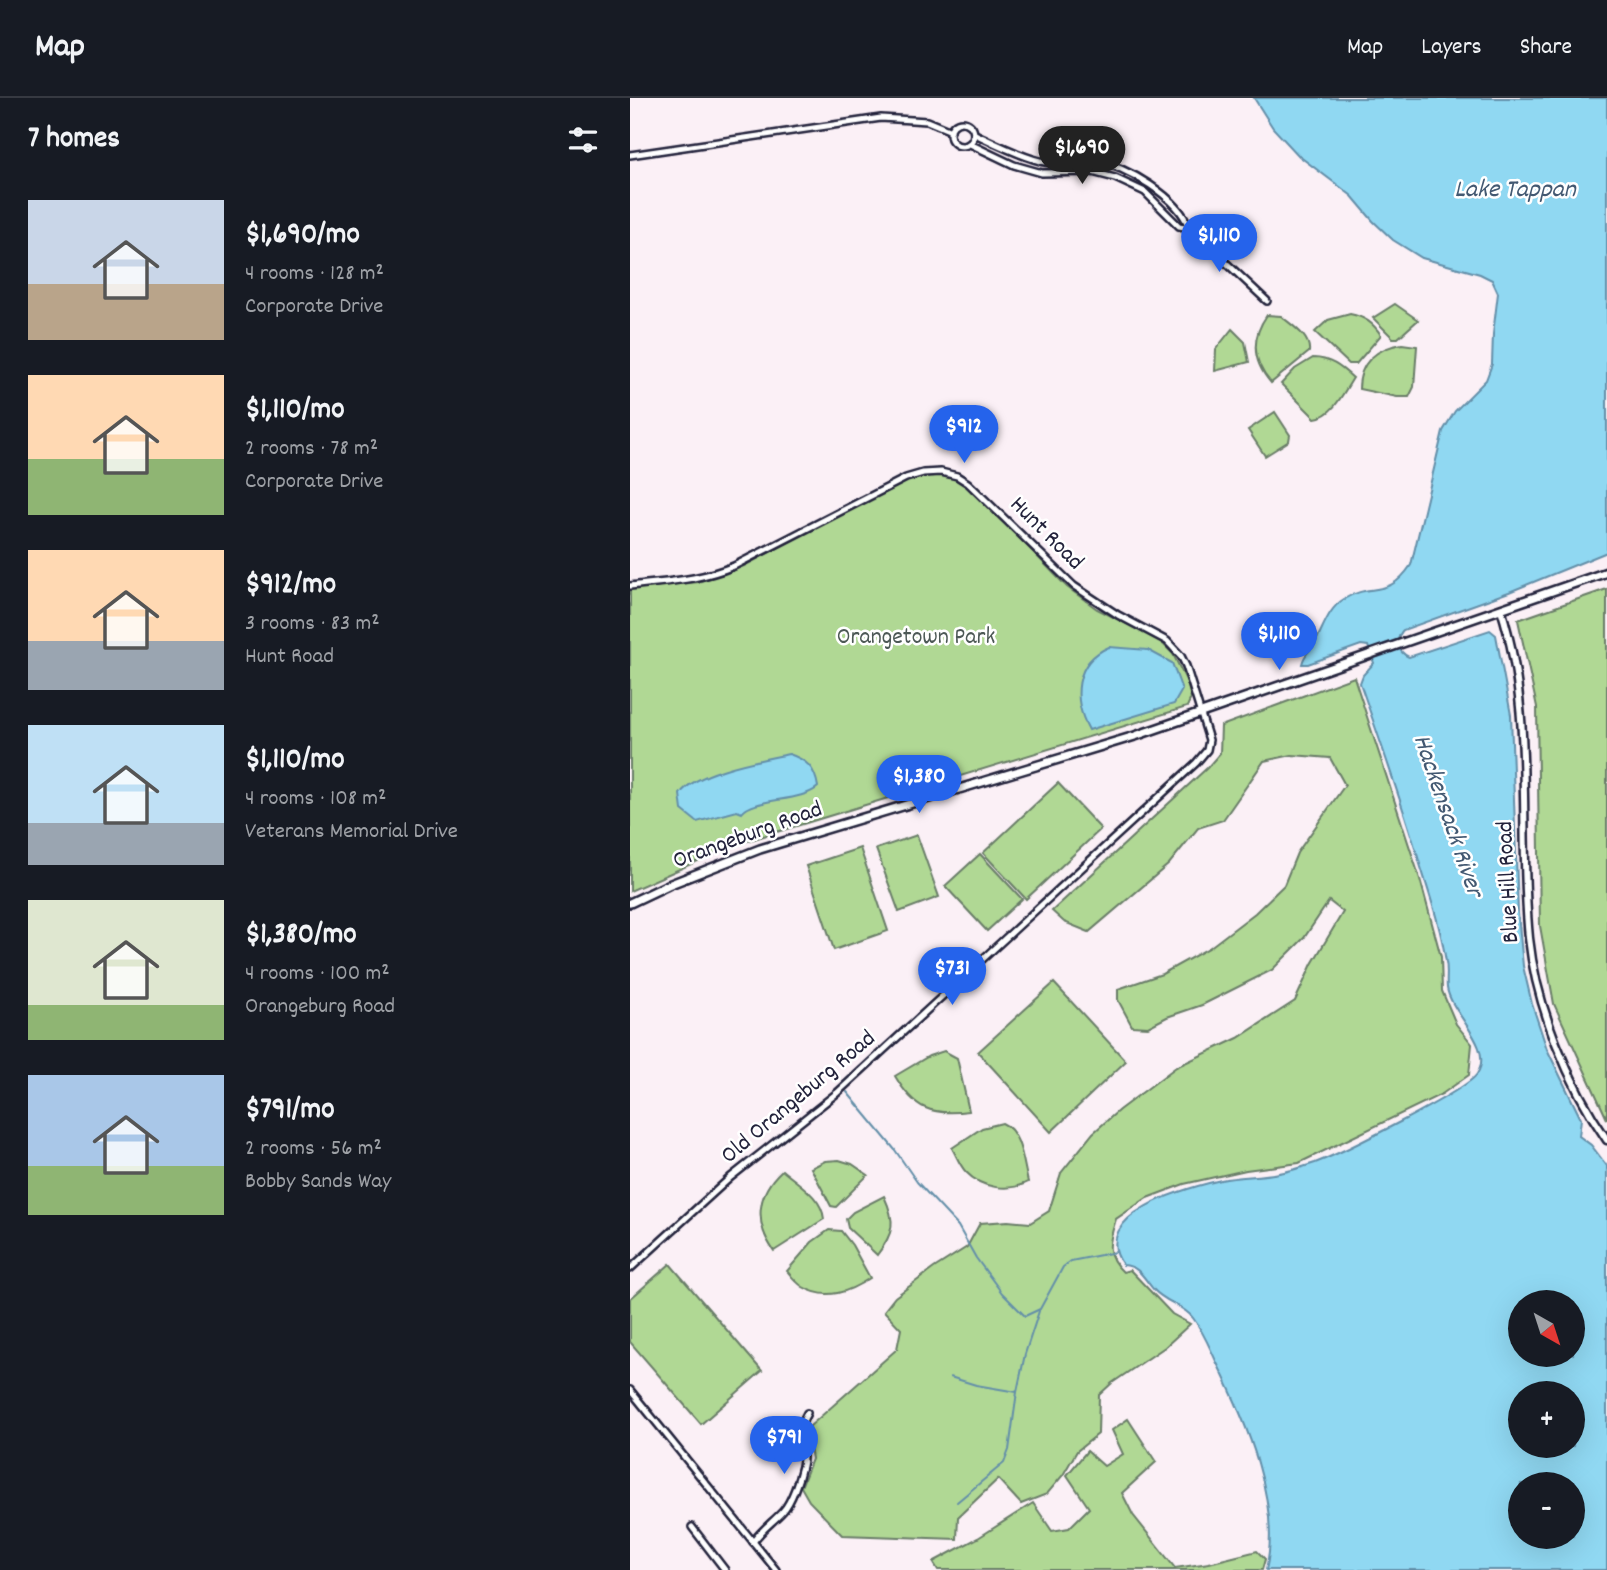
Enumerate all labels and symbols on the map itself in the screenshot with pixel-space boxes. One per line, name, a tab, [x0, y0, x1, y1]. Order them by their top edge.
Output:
pin: $1,690	[1025, 126, 1139, 186]
water label: Lake Tappan	[1454, 172, 1577, 209]
pin: $1,110	[1162, 214, 1276, 274]
pin: $912	[923, 406, 1005, 465]
street label: Hunt Road	[1001, 489, 1091, 579]
pin: $1,110	[1222, 612, 1336, 672]
park label: Orangetown Park	[837, 621, 995, 655]
water label: Hackensack River	[1402, 730, 1493, 905]
pin: $1,380	[862, 756, 976, 815]
street label: Orangeburg Road	[669, 793, 827, 879]
street label: Blue Hill Road	[1489, 820, 1529, 944]
pin: $731	[911, 948, 993, 1007]
street label: Old Orangeburg Road	[714, 1023, 884, 1173]
north arrow	[1508, 1290, 1586, 1367]
pin: $791	[743, 1416, 825, 1476]

